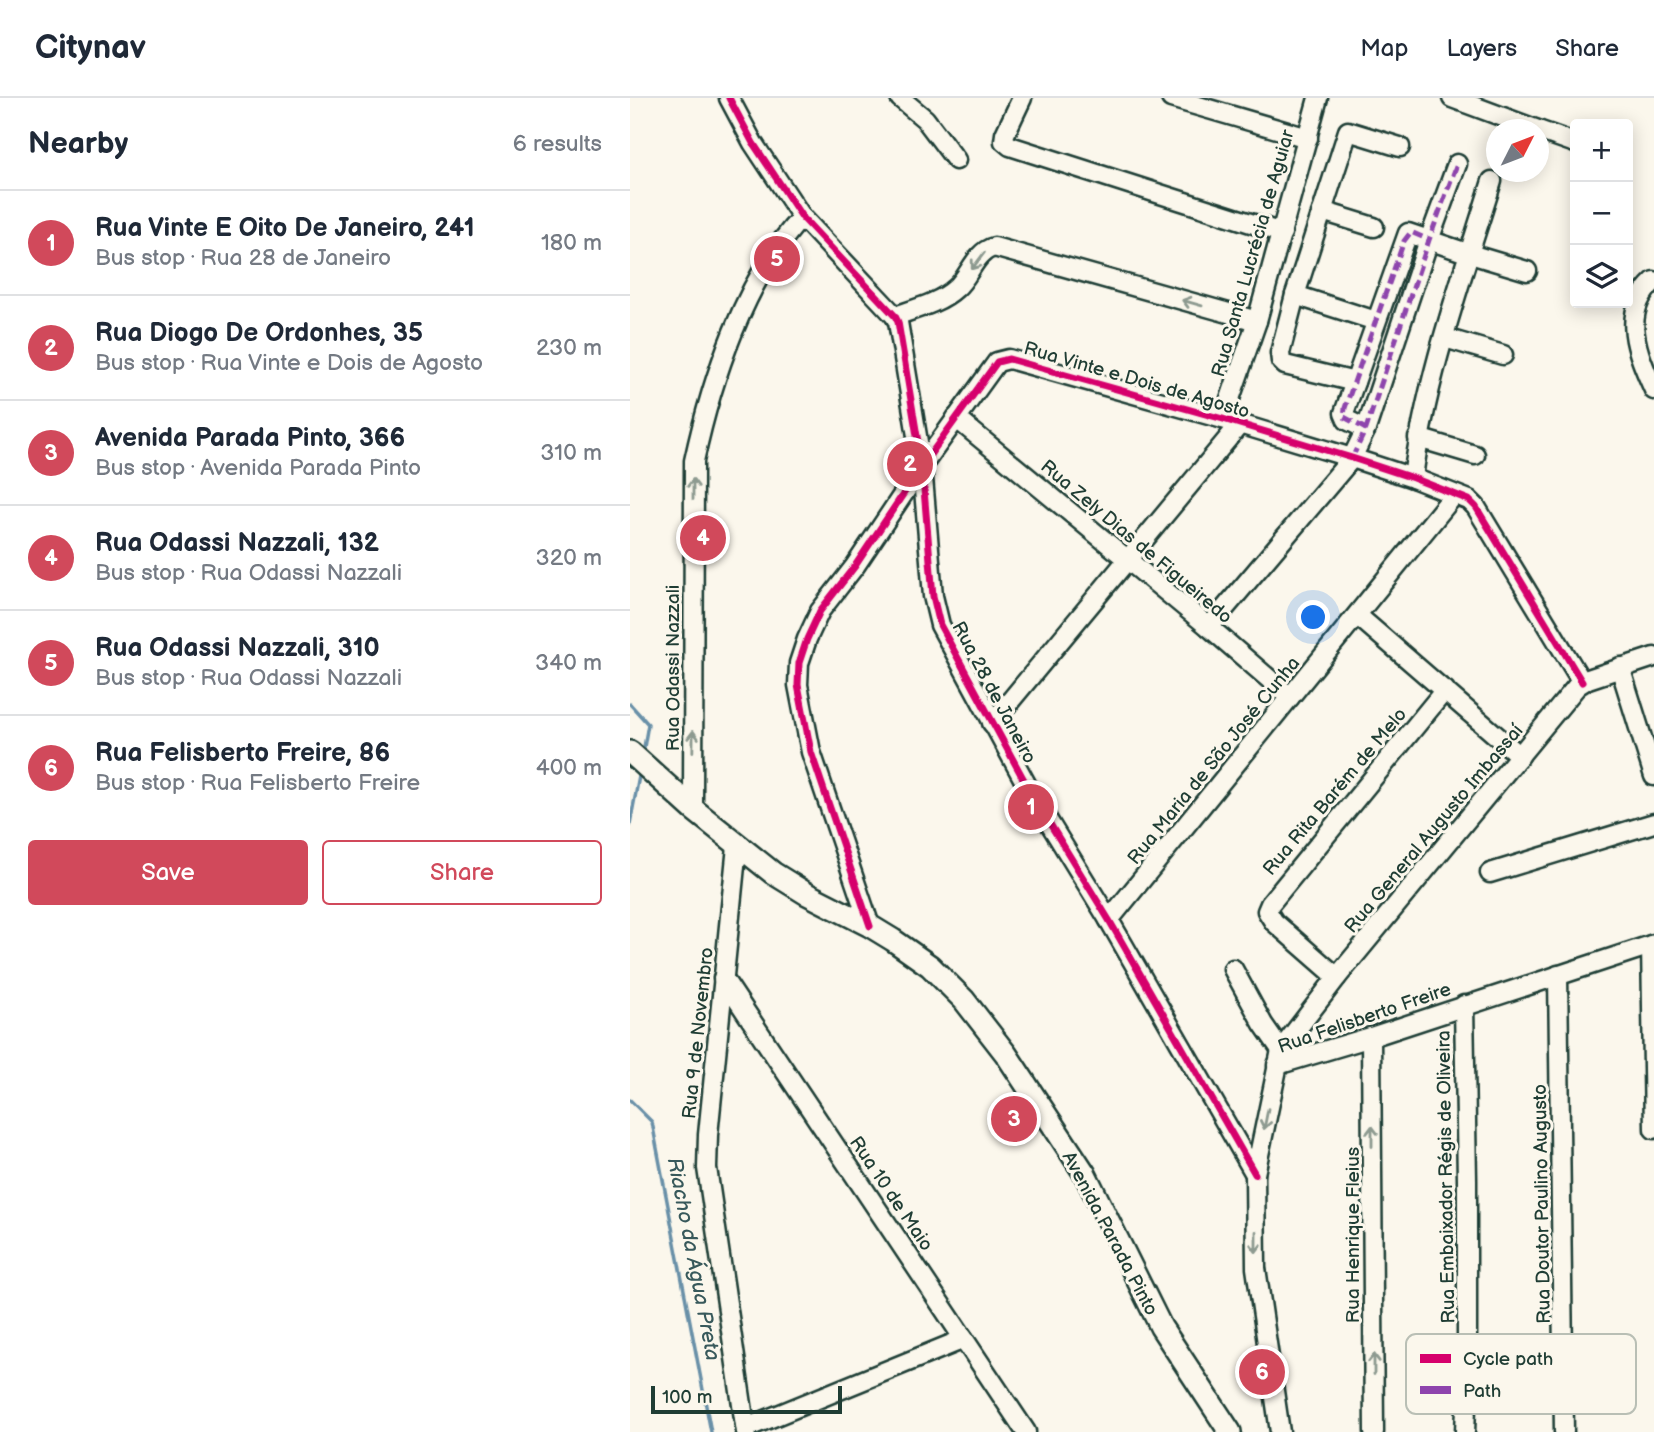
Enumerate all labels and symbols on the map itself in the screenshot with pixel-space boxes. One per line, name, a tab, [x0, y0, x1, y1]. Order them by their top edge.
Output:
north arrow	[1486, 119, 1549, 182]
street label: Rua Santa Lucrécia de Aguiar	[1207, 126, 1300, 380]
pin: 5	[754, 233, 800, 285]
one-way arrow	[970, 251, 985, 270]
one-way arrow	[1181, 296, 1204, 309]
street label: Rua Vinte e Dois de Agosto	[1021, 337, 1252, 424]
pin: 2	[887, 438, 933, 490]
street label: Rua Zely Dias de Figueiredo	[1036, 455, 1236, 629]
one-way arrow	[686, 477, 700, 500]
pin: 4	[680, 512, 726, 564]
street label: Rua Odassi Nazzali	[662, 585, 685, 751]
your location	[1296, 600, 1330, 634]
street label: Rua 28 de Janeiro	[947, 618, 1041, 768]
street label: Rua Maria de São José Cunha	[1123, 652, 1305, 870]
street label: Rua Rita Barém de Melo	[1258, 704, 1412, 880]
street label: Rua General Augusto Imbassaí	[1340, 719, 1529, 938]
one-way arrow	[686, 729, 700, 752]
pin: 1	[1008, 781, 1054, 833]
street label: Rua 9 de Novembro	[678, 946, 719, 1120]
street label: Rua Felisberto Freire	[1275, 978, 1454, 1059]
street label: Rua Embaixador Régis de Oliveira	[1432, 1030, 1461, 1324]
street label: Rua Doutor Paulino Augusto	[1529, 1084, 1556, 1324]
pin: 3	[991, 1093, 1037, 1145]
one-way arrow	[1259, 1107, 1273, 1130]
one-way arrow	[1365, 1125, 1379, 1148]
street label: Rua 10 de Maio	[844, 1132, 938, 1256]
street label: Rua Henrique Fleius	[1342, 1147, 1365, 1323]
street label: Avenida Parada Pinto	[1057, 1148, 1163, 1320]
water label: Riacho da Água Preta	[662, 1155, 725, 1363]
one-way arrow	[1249, 1230, 1263, 1253]
legend	[1406, 1334, 1636, 1414]
pin: 6	[1239, 1346, 1285, 1398]
text: Cycle path	[1463, 1348, 1553, 1371]
one-way arrow	[1367, 1353, 1381, 1376]
text: Path	[1463, 1380, 1501, 1403]
scale bar	[651, 1383, 842, 1415]

